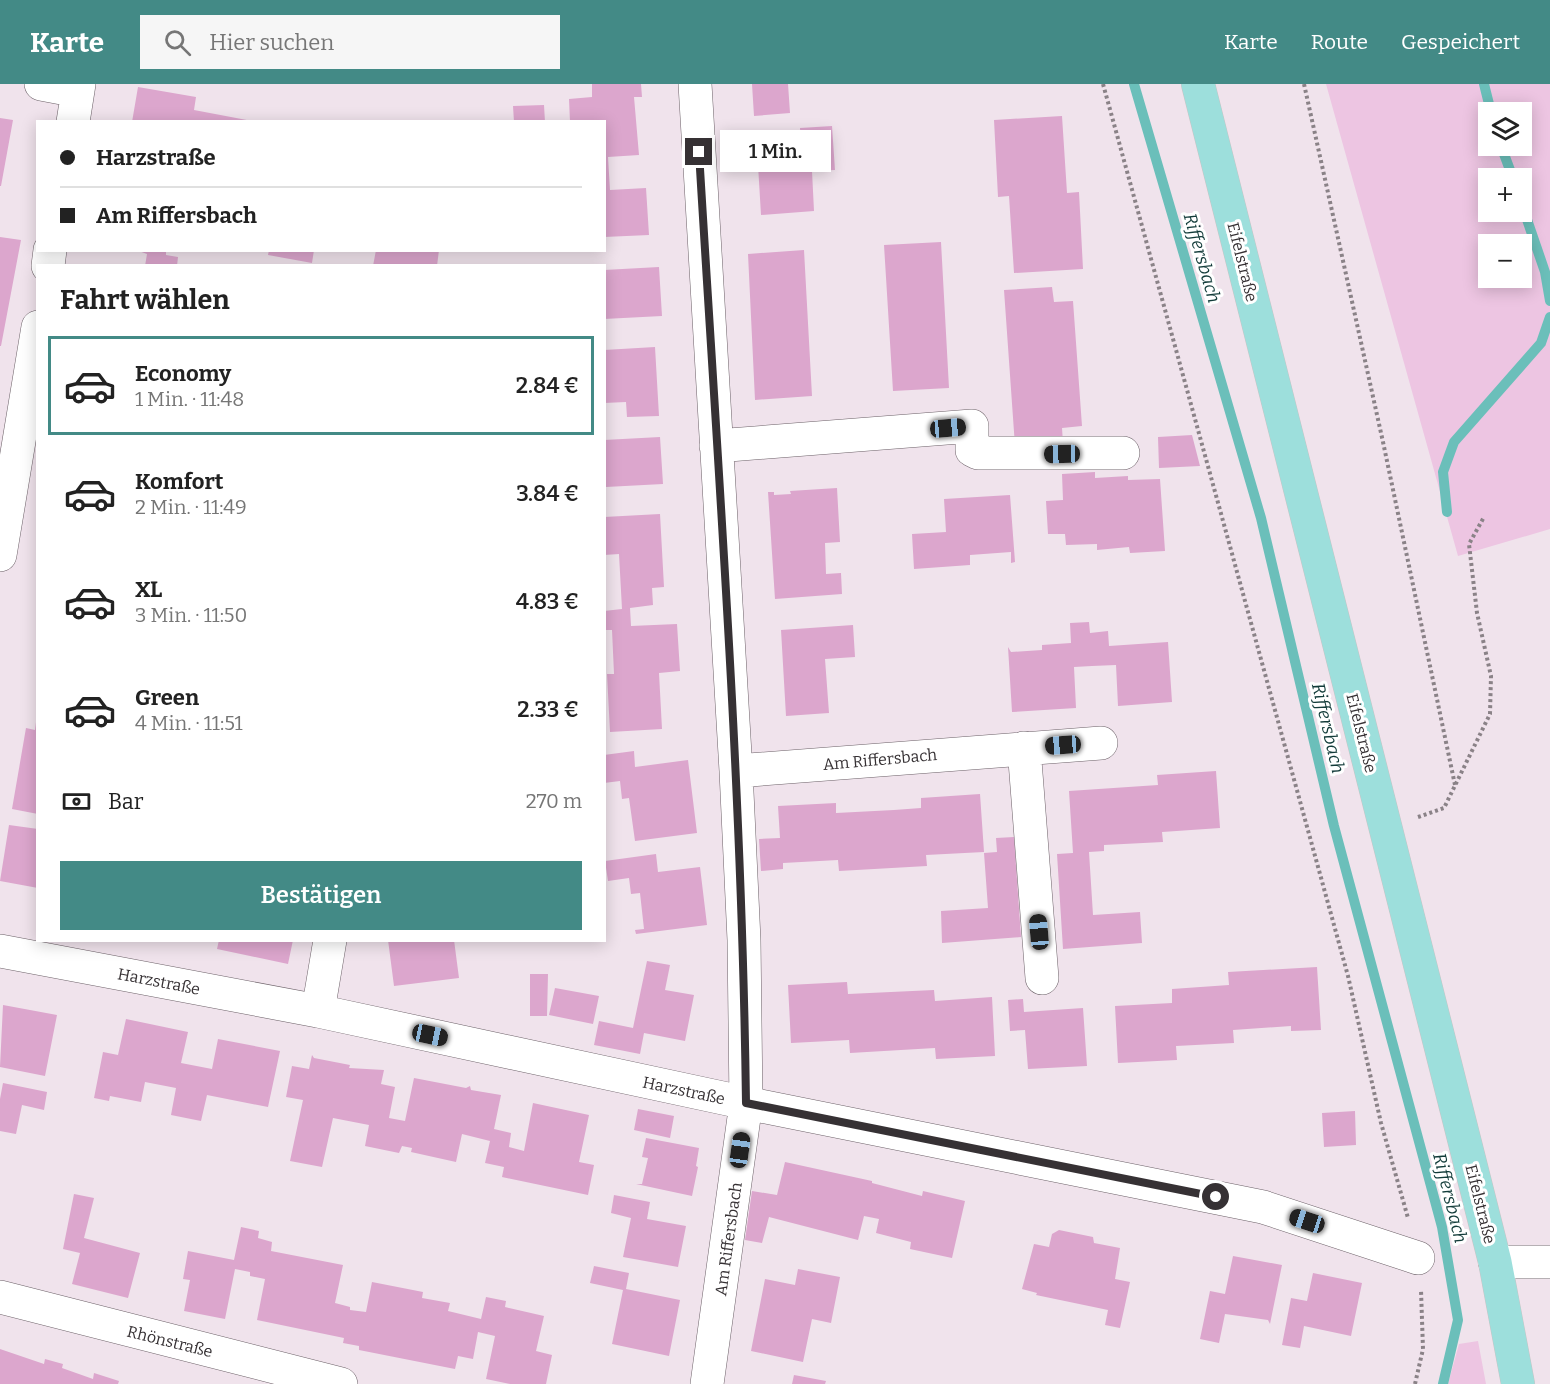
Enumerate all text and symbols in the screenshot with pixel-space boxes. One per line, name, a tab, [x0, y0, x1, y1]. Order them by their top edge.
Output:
search box	[140, 15, 560, 69]
text: Karte	[30, 26, 104, 59]
icon: search	[161, 26, 194, 59]
text: Hier suchen	[209, 29, 334, 56]
text: Karte	[1224, 29, 1278, 55]
text: Route	[1311, 29, 1368, 55]
text: Gespeichert	[1401, 29, 1520, 55]
map controls	[1478, 102, 1532, 288]
button: layers	[1478, 102, 1532, 156]
callout: 1 Min.	[720, 131, 831, 173]
route end	[685, 138, 712, 165]
text: 1 Min.	[749, 139, 802, 163]
text: Harzstraße	[96, 144, 215, 171]
button: +	[1478, 168, 1532, 222]
text: Am Riffersbach	[96, 202, 257, 229]
water label: Riffersbach	[1179, 211, 1225, 305]
street label: Eifelstraße	[1223, 220, 1262, 304]
button: −	[1478, 234, 1532, 288]
text: Fahrt wählen	[60, 284, 230, 316]
icon: car	[63, 359, 117, 413]
text: Economy	[135, 360, 231, 387]
text: 2.84 €	[516, 372, 579, 399]
text: 1 Min. · 11:48	[135, 387, 244, 411]
car	[929, 417, 967, 439]
car	[1044, 445, 1080, 463]
icon: car	[63, 467, 117, 521]
text: Komfort	[135, 468, 224, 495]
text: 3.84 €	[516, 480, 579, 507]
text: 2 Min. · 11:49	[135, 495, 247, 519]
icon: car	[63, 575, 117, 629]
text: XL	[135, 576, 162, 603]
text: 4.83 €	[516, 588, 579, 615]
text: 3 Min. · 11:50	[135, 603, 247, 627]
water label: Riffersbach	[1307, 681, 1349, 775]
icon: car	[63, 683, 117, 737]
text: Green	[135, 684, 199, 711]
street label: Eifelstraße	[1342, 691, 1381, 775]
text: 2.33 €	[517, 696, 579, 723]
text: 4 Min. · 11:51	[135, 711, 243, 735]
car	[1044, 735, 1082, 755]
street label: Am Riffersbach	[822, 745, 938, 774]
icon: cash	[60, 785, 93, 818]
text: Bar	[108, 788, 143, 815]
text: 270 m	[526, 789, 582, 813]
button: Bestätigen	[60, 861, 582, 930]
car	[1028, 913, 1050, 951]
street label: Harzstraße	[116, 964, 202, 999]
car	[411, 1022, 449, 1048]
street label: Harzstraße	[641, 1073, 727, 1108]
car	[729, 1131, 751, 1169]
water label: Riffersbach	[1428, 1151, 1472, 1245]
street label: Eifelstraße	[1461, 1162, 1500, 1246]
street label: Am Riffersbach	[711, 1181, 746, 1297]
route start	[1202, 1183, 1229, 1210]
car	[1287, 1207, 1327, 1235]
street label: Rhönstraße	[125, 1322, 215, 1361]

